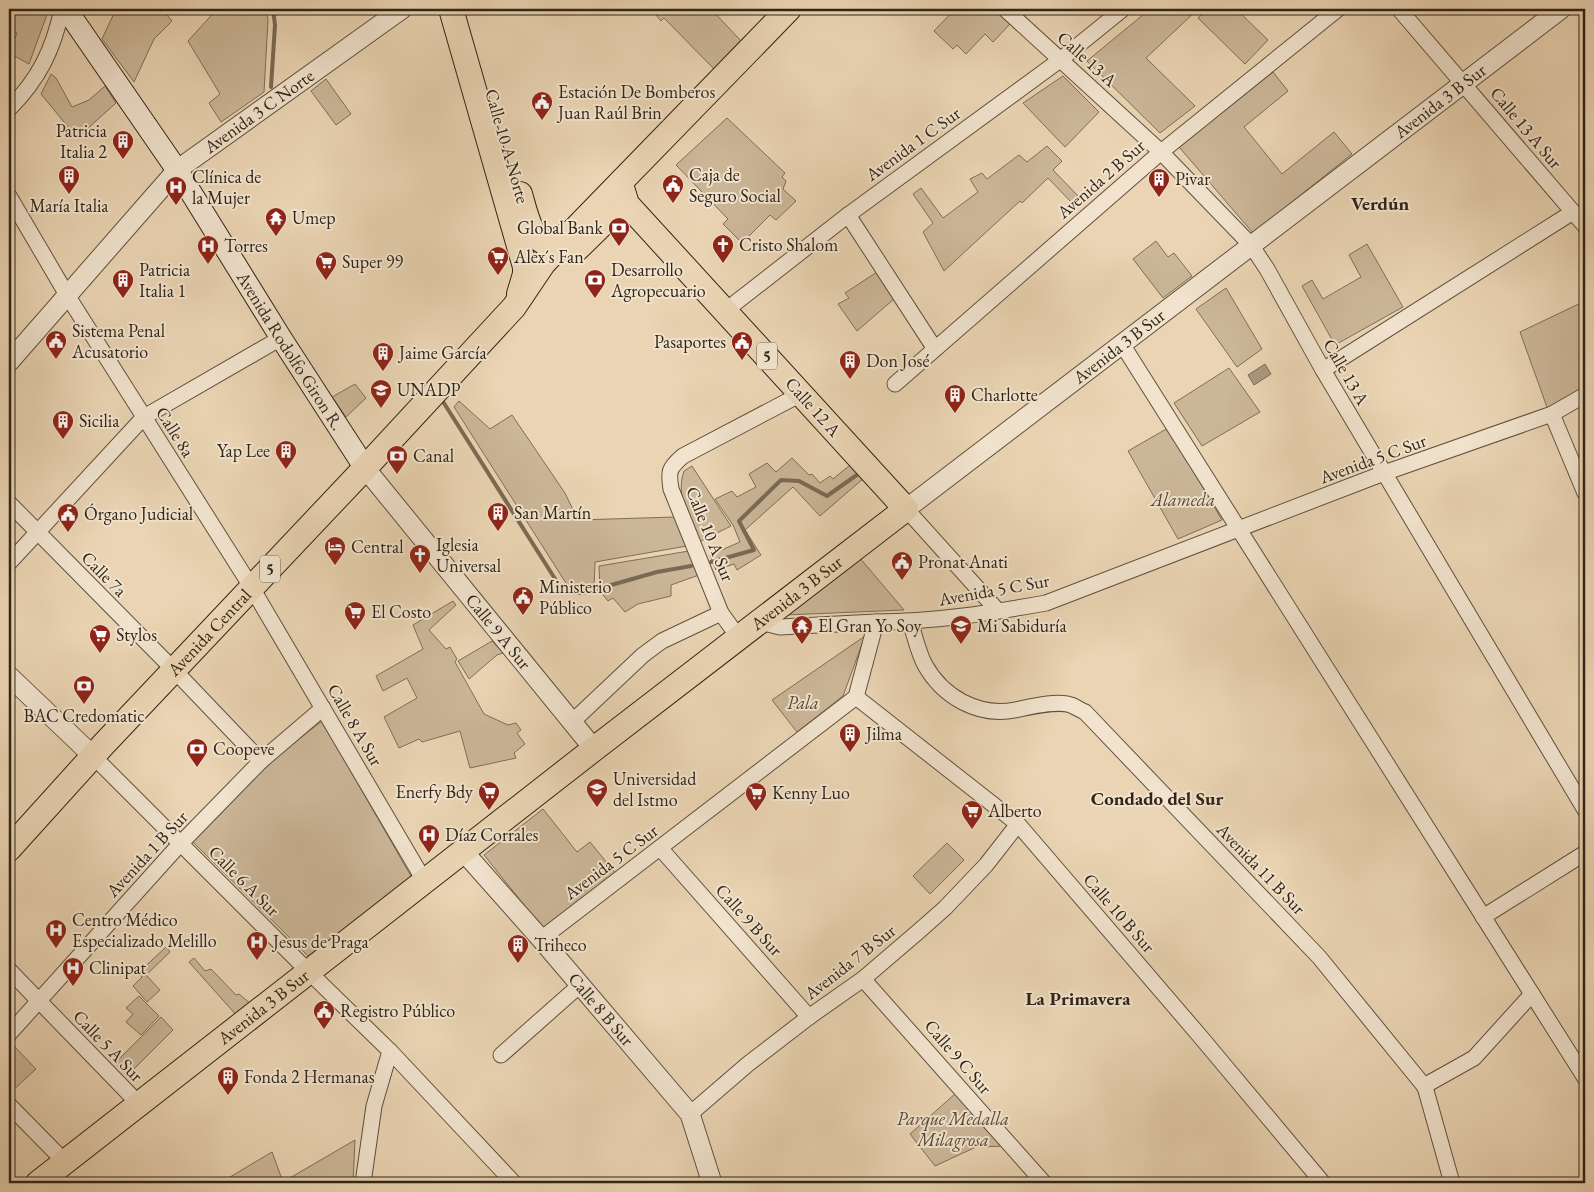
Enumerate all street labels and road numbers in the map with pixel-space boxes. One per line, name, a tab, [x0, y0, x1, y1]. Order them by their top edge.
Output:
street label: Calle 13 A	[1053, 26, 1122, 92]
street label: Avenida 3 B Sur	[1388, 58, 1490, 144]
street label: Avenida 3 C Norte	[198, 64, 318, 159]
street label: Calle 13 A Sur	[1485, 82, 1567, 173]
street label: Calle 10 A Norte	[480, 86, 535, 206]
street label: Avenida 1 C Sur	[860, 101, 965, 186]
street label: Avenida 2 B Sur	[1051, 134, 1150, 224]
street label: Avenida Rodolfo Giron R.	[231, 266, 350, 434]
street label: Avenida 3 B Sur	[1067, 304, 1169, 389]
street label: Calle 13 A	[1318, 335, 1375, 409]
road number: 5	[757, 342, 777, 370]
street label: Calle 12 A	[781, 372, 847, 442]
street label: Calle 8a	[151, 402, 200, 462]
street label: Avenida 5 C Sur	[1315, 429, 1429, 489]
street label: Calle 10 A Sur	[681, 483, 740, 584]
street label: Calle 7a	[77, 546, 133, 602]
street label: Avenida 3 B Sur	[745, 550, 847, 636]
road number: 5	[260, 556, 280, 582]
street label: Avenida 5 C Sur	[936, 568, 1051, 611]
street label: Avenida Central	[161, 584, 256, 682]
street label: Calle 9 A Sur	[461, 589, 536, 674]
street label: Calle 8 A Sur	[323, 679, 388, 770]
street label: Avenida 1 B Sur	[100, 806, 192, 902]
street label: Avenida 11 B Sur	[1211, 817, 1311, 919]
street label: Avenida 5 C Sur	[558, 819, 662, 905]
street label: Calle 6 A Sur	[204, 840, 285, 921]
street label: Calle 10 B Sur	[1079, 868, 1160, 957]
street label: Calle 9 B Sur	[711, 879, 788, 961]
street label: Avenida 7 B Sur	[799, 919, 900, 1005]
street label: Avenida 3 B Sur	[212, 964, 314, 1050]
street label: Calle 8 B Sur	[563, 967, 639, 1051]
street label: Calle 5 A Sur	[68, 1005, 148, 1087]
street label: Calle 9 C Sur	[920, 1015, 997, 1099]

